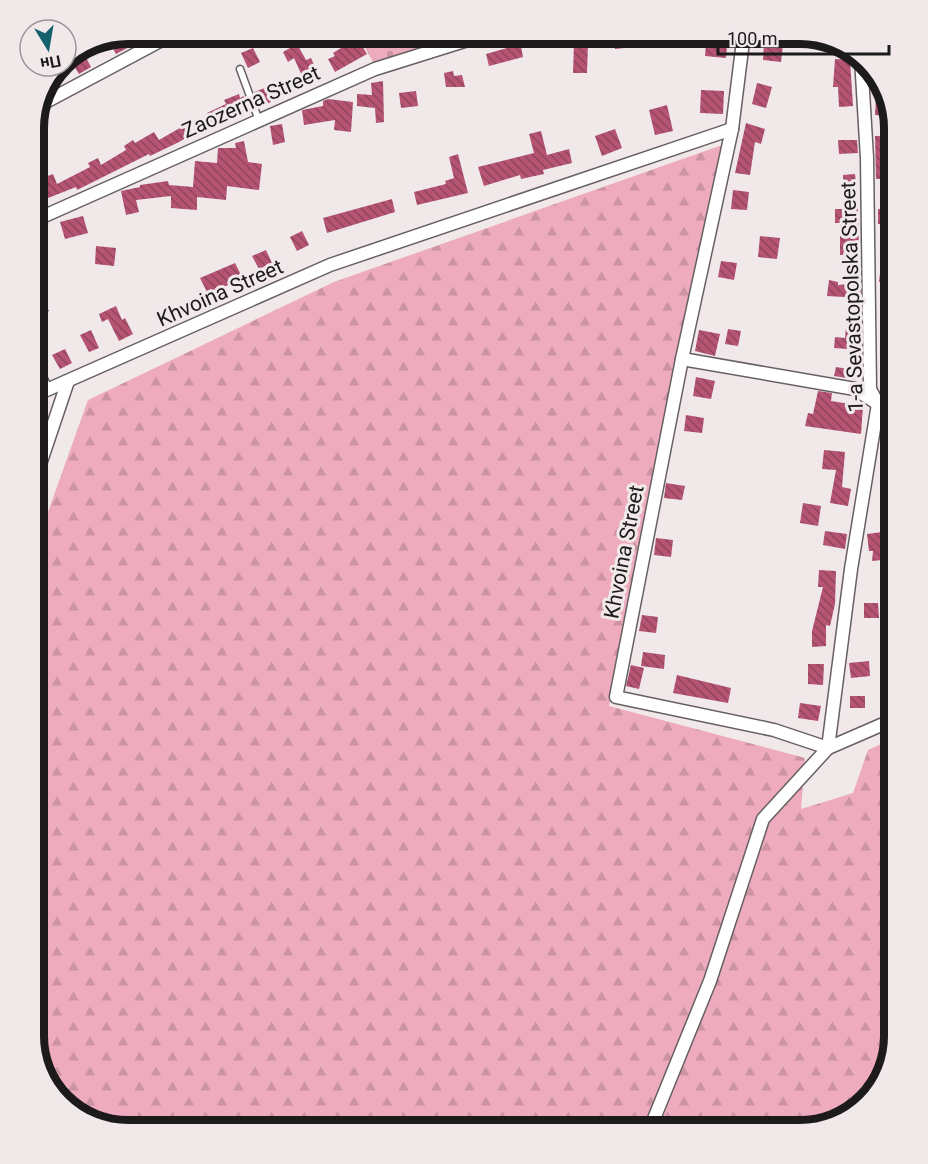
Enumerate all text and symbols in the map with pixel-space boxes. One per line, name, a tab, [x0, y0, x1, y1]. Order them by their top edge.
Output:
north arrow	[18, 18, 78, 78]
scale bar	[718, 18, 889, 56]
text: 100 m	[727, 28, 778, 49]
text: Пн	[39, 51, 63, 74]
street label: Zaozerna Street	[179, 61, 324, 143]
street label: 1-a Sevastopolska Street	[836, 181, 868, 413]
street label: Khvoina Street	[153, 254, 287, 332]
street label: Khvoina Street	[599, 483, 649, 621]

